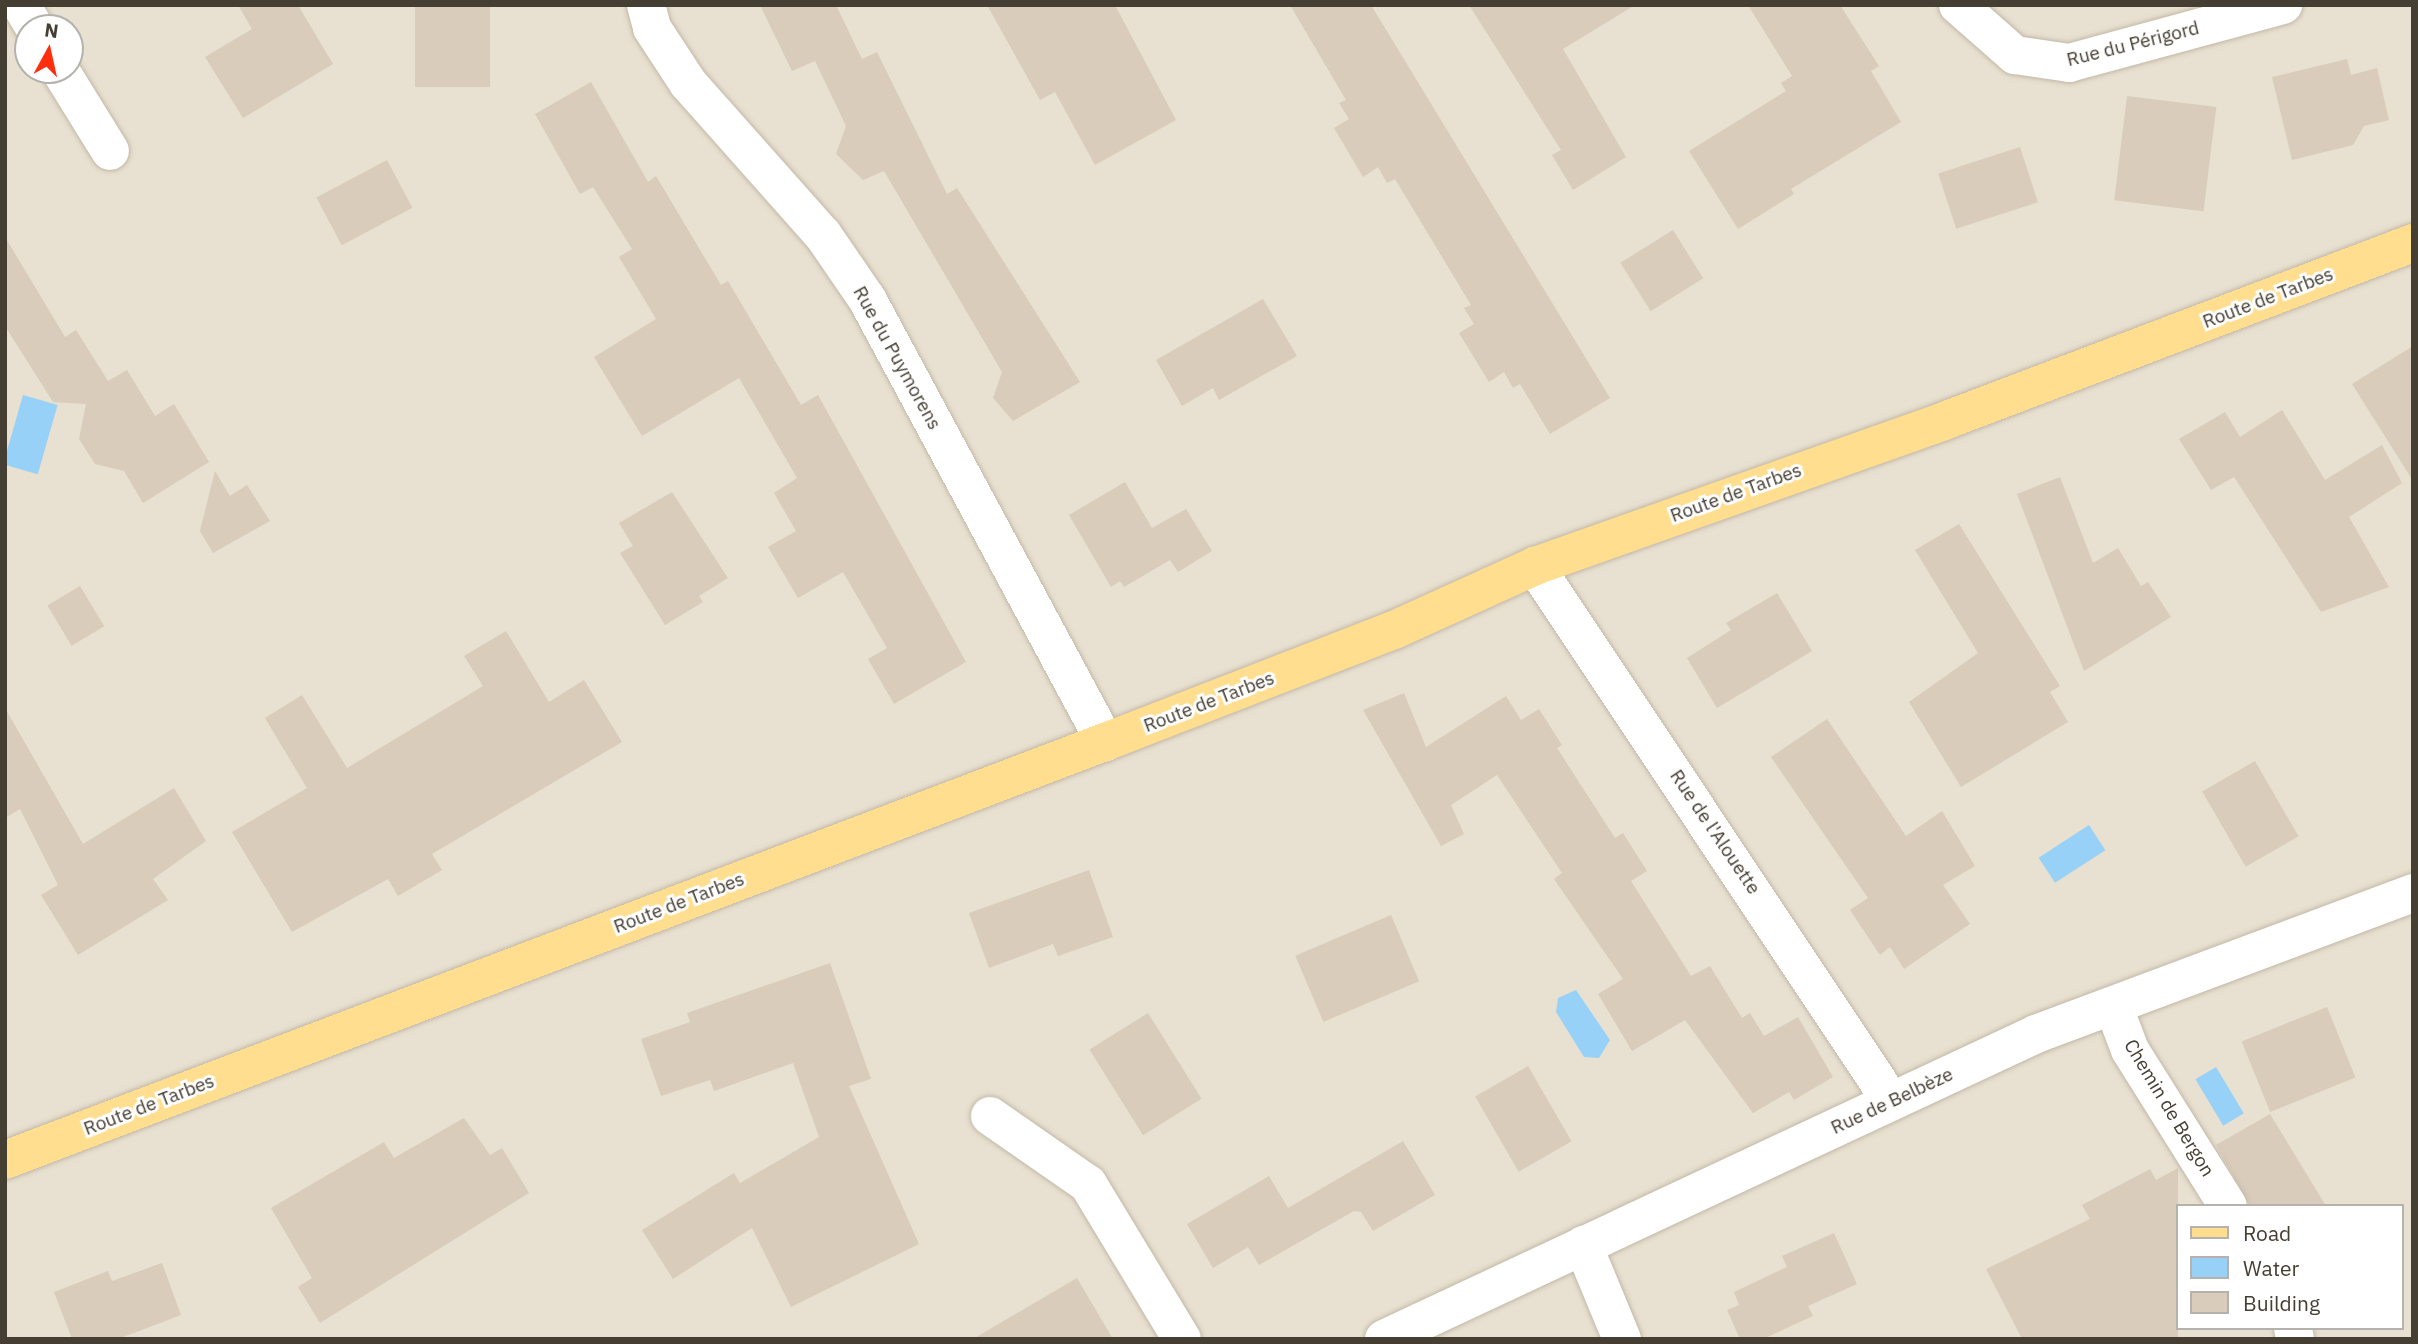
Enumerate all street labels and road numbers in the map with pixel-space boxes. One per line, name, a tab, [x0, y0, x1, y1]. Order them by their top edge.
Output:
street label: Rue du Périgord	[2064, 17, 2202, 71]
street label: Route de Tarbes	[2199, 263, 2337, 333]
street label: Rue du Puymorens	[848, 282, 946, 434]
street label: Route de Tarbes	[1667, 459, 1805, 527]
street label: Route de Tarbes	[1140, 667, 1278, 737]
street label: Rue de l'Alouette	[1665, 765, 1765, 899]
street label: Route de Tarbes	[610, 868, 748, 938]
street label: Chemin de Bergon	[2119, 1035, 2219, 1181]
street label: Rue de Belbèze	[1827, 1063, 1957, 1139]
street label: Route de Tarbes	[80, 1070, 218, 1140]

